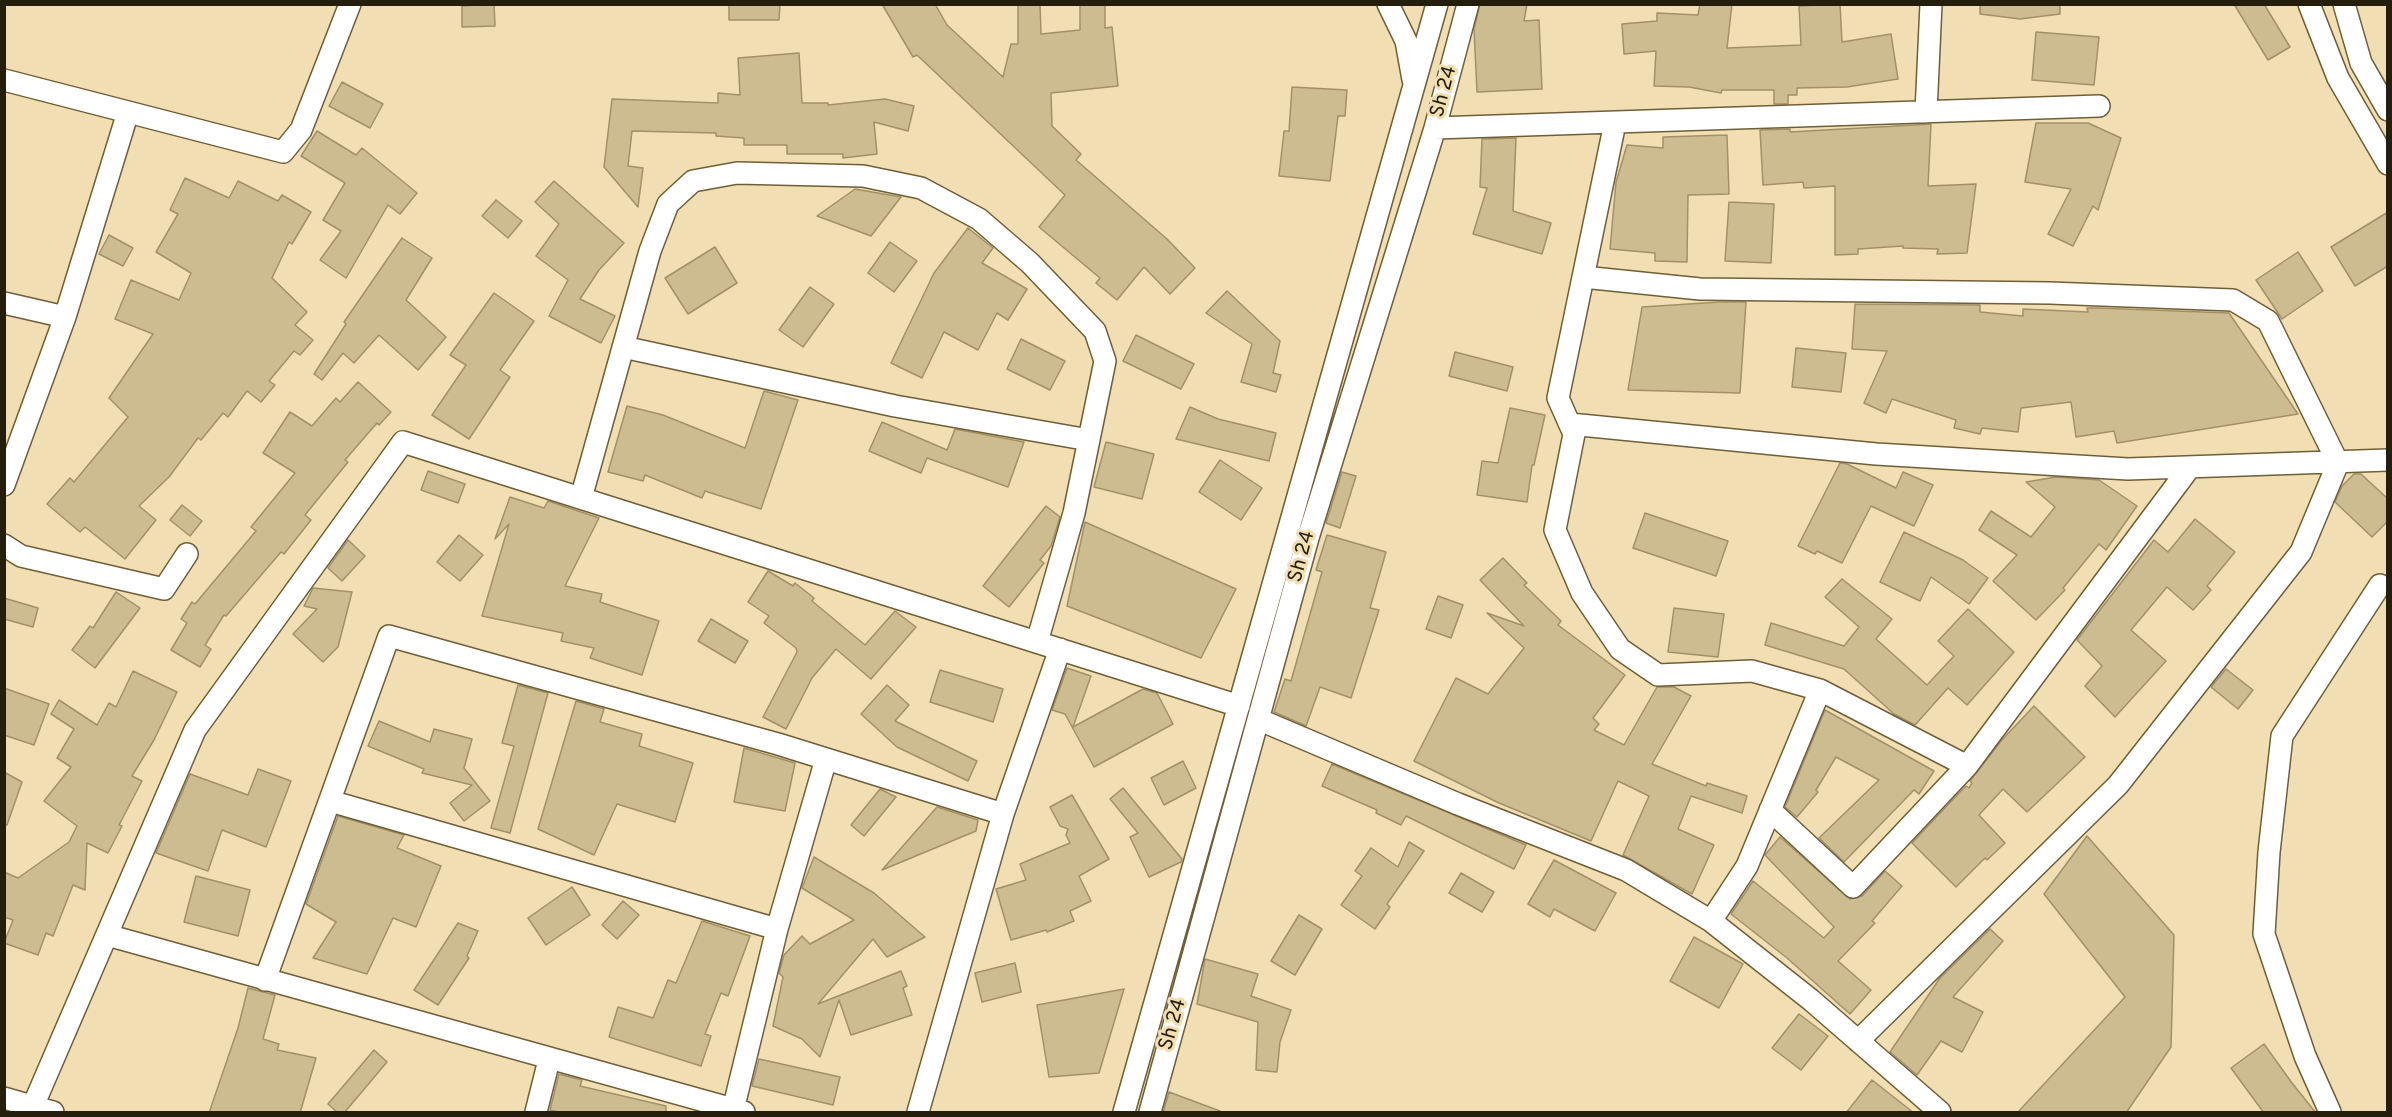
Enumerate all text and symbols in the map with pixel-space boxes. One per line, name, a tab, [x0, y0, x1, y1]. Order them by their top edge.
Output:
street label: Sh 24	[1427, 64, 1463, 120]
street label: Sh 24	[1285, 529, 1321, 585]
street label: Sh 24	[1155, 997, 1193, 1053]

